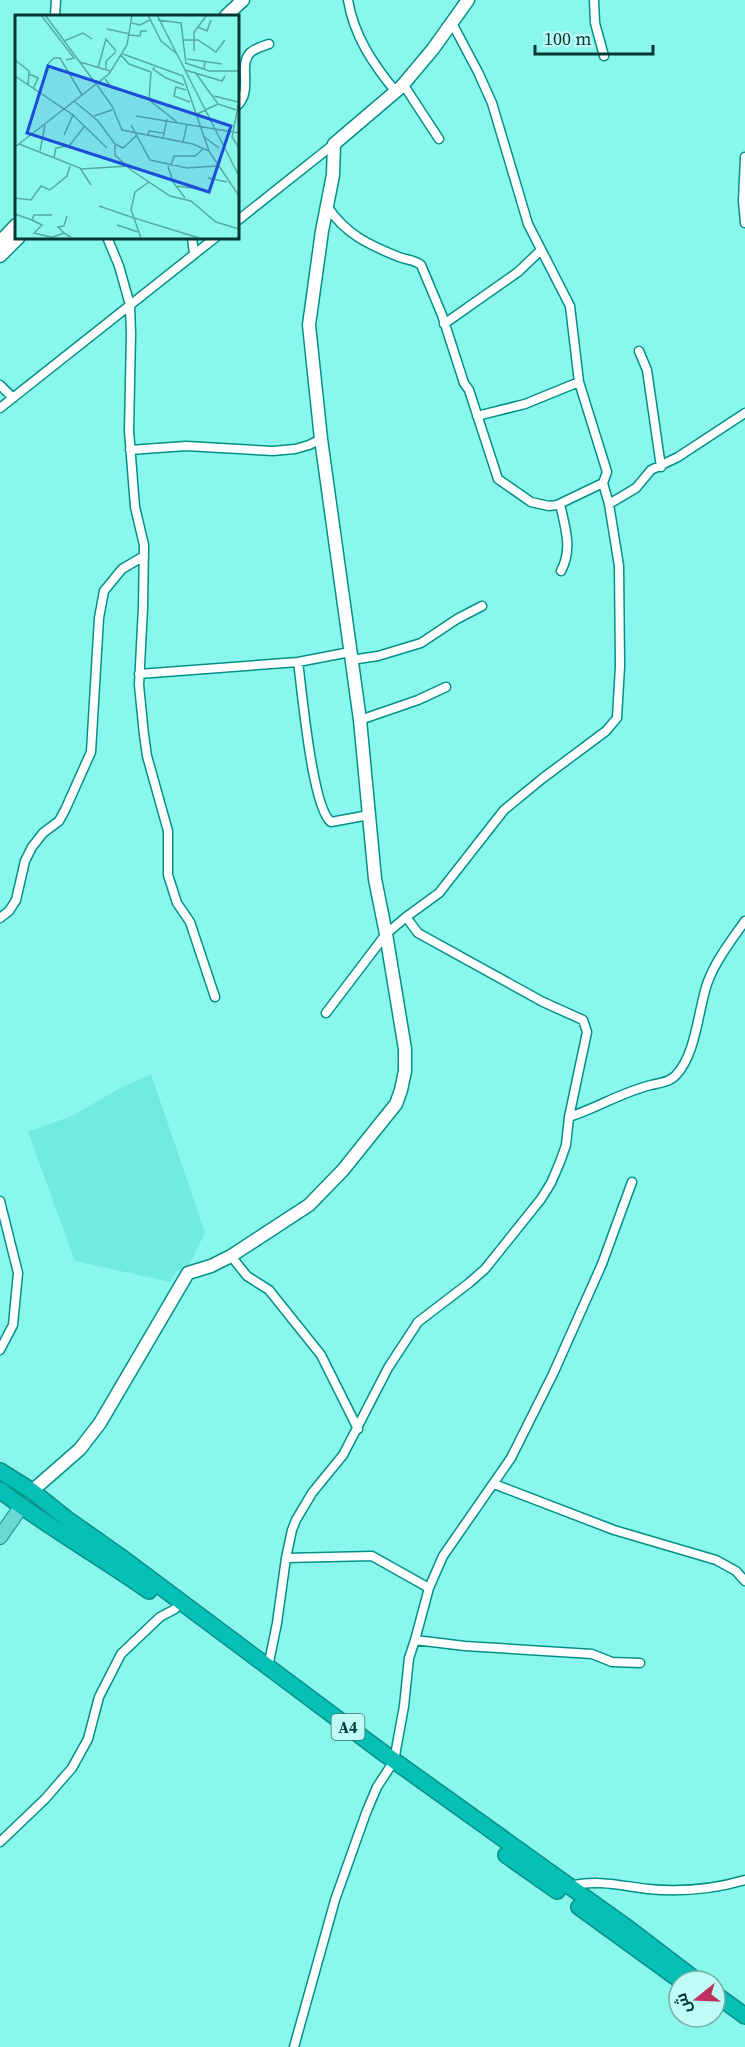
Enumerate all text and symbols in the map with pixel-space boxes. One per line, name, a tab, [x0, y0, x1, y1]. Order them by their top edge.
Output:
inset map	[15, 15, 238, 238]
scale bar	[535, 18, 654, 56]
text: 100 m	[544, 26, 591, 51]
road number: A4	[332, 1714, 364, 1740]
north arrow	[667, 1969, 727, 2029]
text: ش	[669, 1990, 696, 2017]

